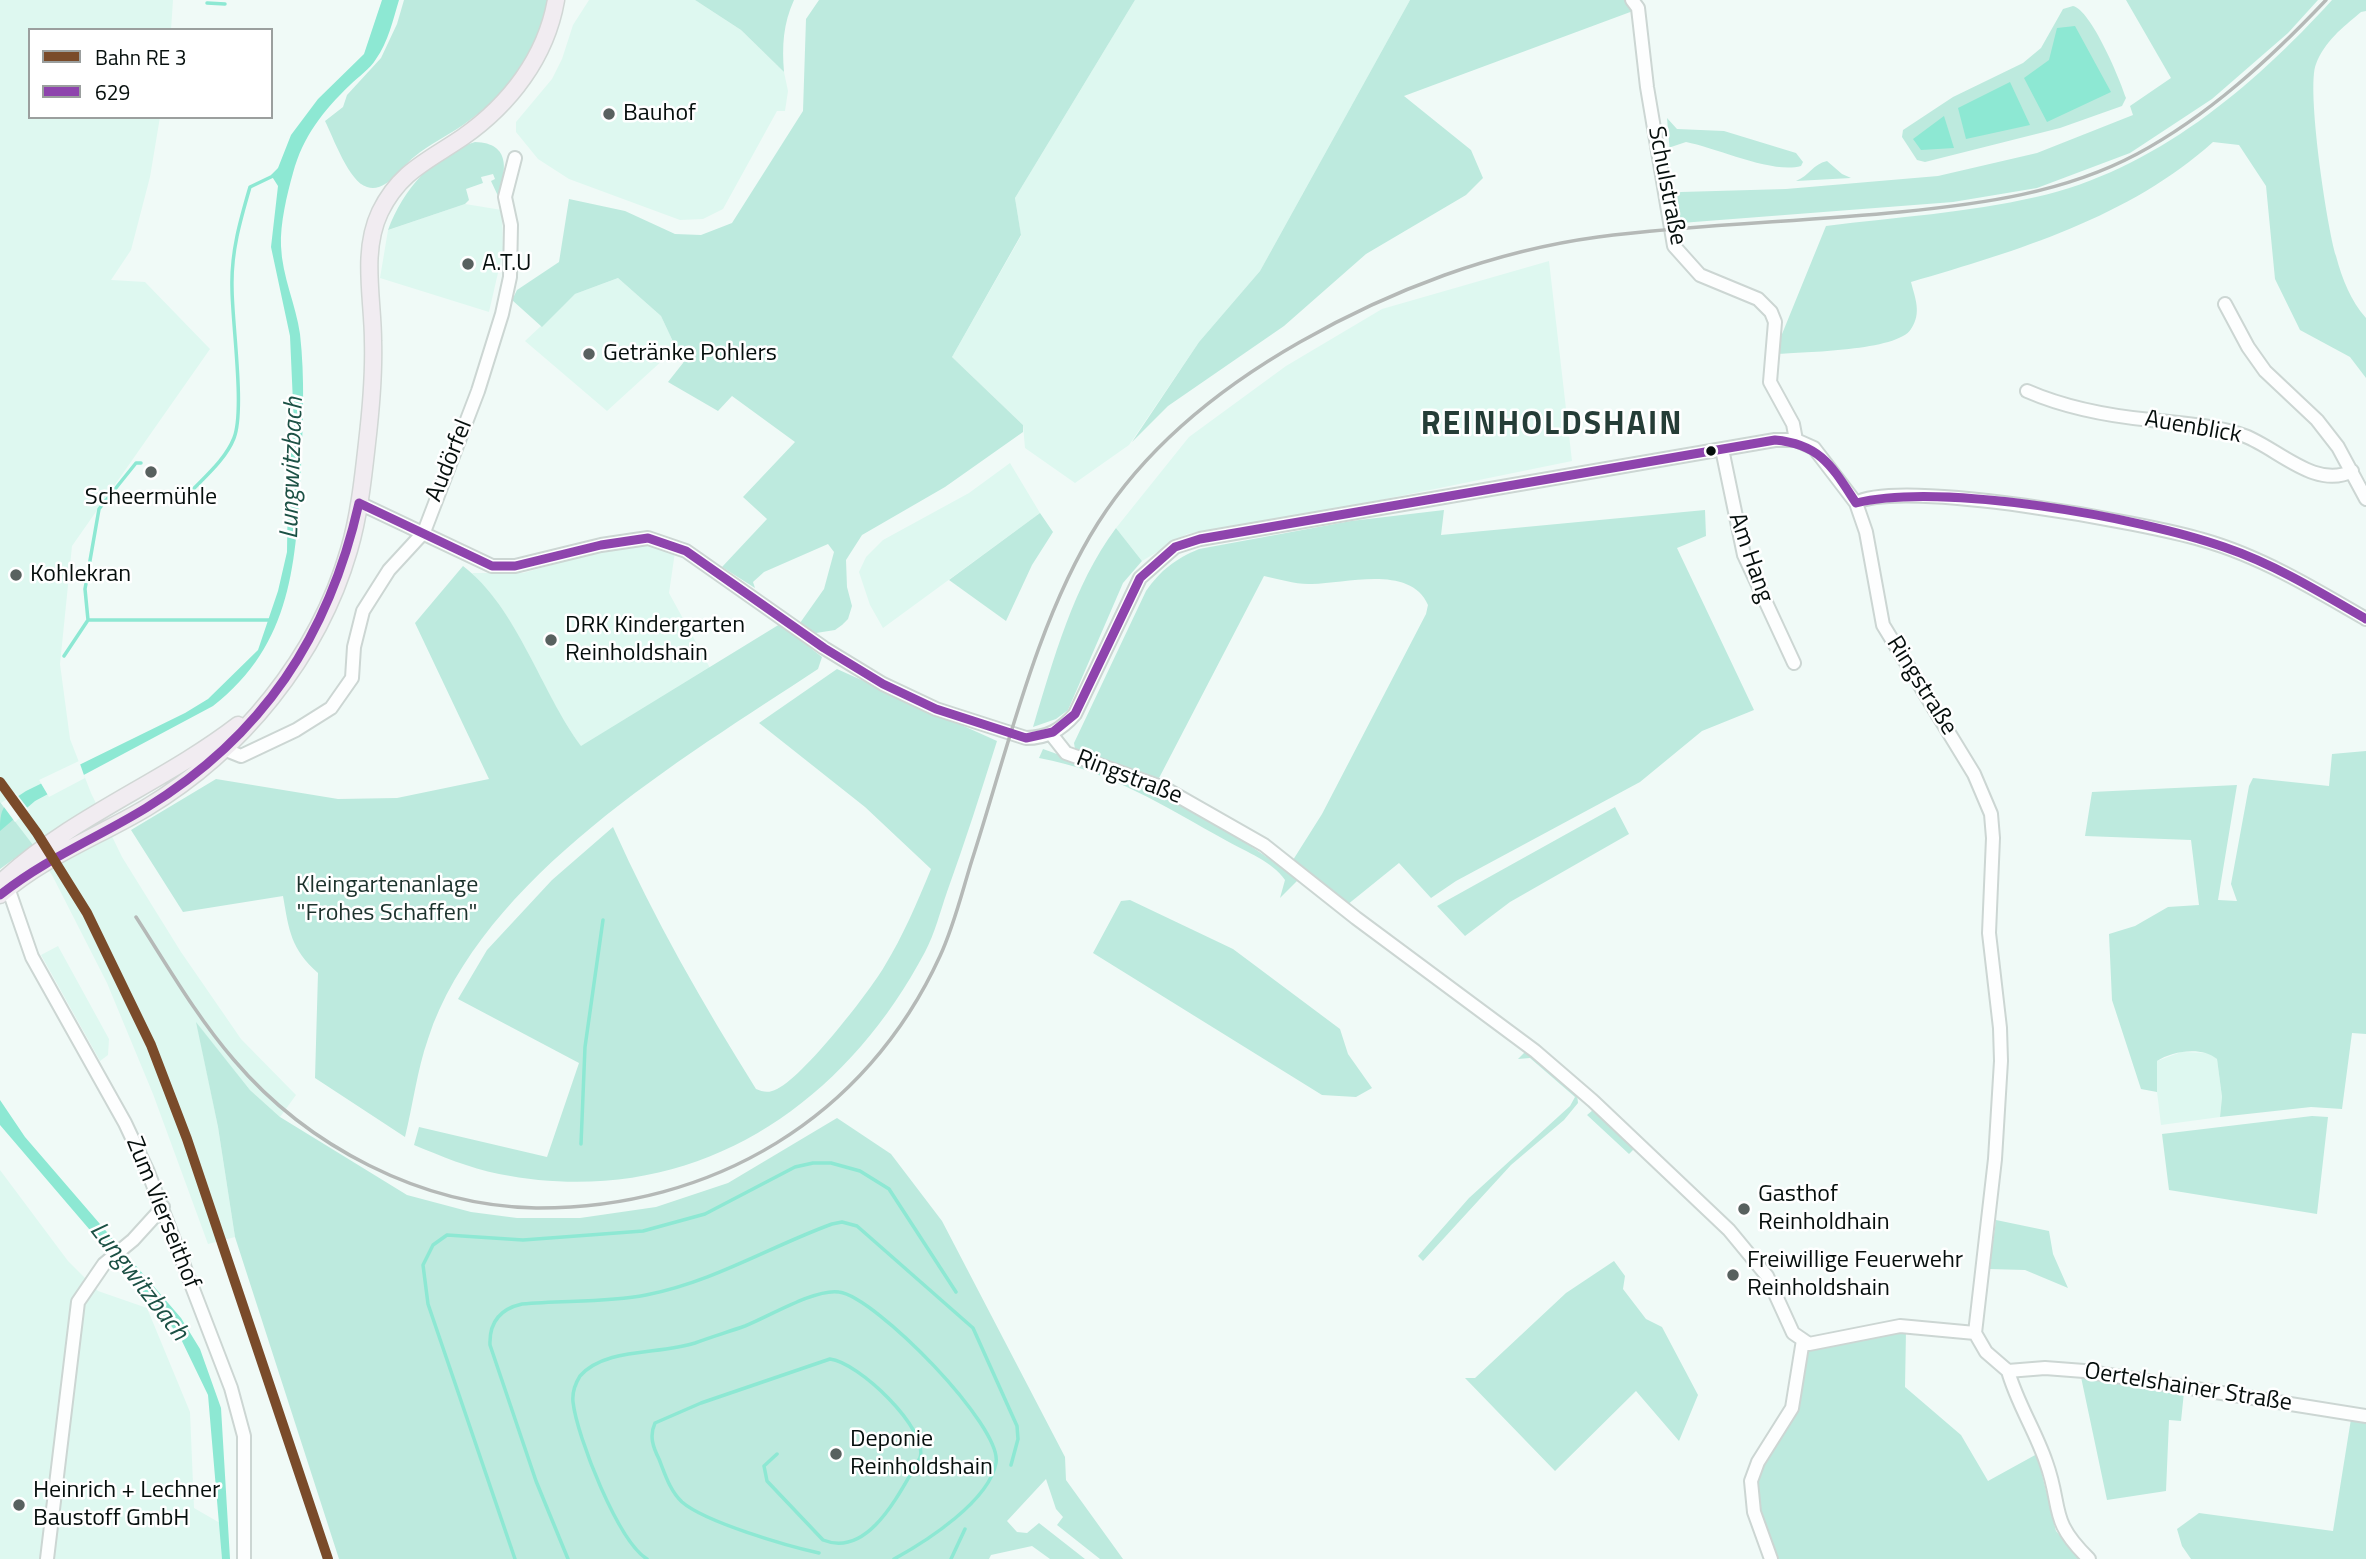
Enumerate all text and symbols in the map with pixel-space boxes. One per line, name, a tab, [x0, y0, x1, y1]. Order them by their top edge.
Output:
legend	[28, 28, 273, 119]
text: Bahn RE 3	[95, 41, 187, 73]
text: 629	[95, 76, 130, 108]
place label: Bauhof	[623, 100, 696, 128]
marker: Bauhof	[601, 106, 617, 122]
street label: Schulstraße	[1640, 124, 1692, 248]
place label: A.T.U	[482, 250, 531, 278]
marker: A.T.U	[460, 256, 476, 272]
place label: Getränke Pohlers	[603, 340, 777, 368]
marker: Getränke Pohlers	[581, 346, 597, 362]
water label: Lungwitzbach	[275, 396, 311, 540]
street label: Auenblick	[2143, 405, 2243, 451]
district label: REINHOLDSHAIN	[1422, 407, 1682, 445]
street label: Audörfel	[421, 416, 479, 506]
unlabelled marker	[1704, 444, 1718, 458]
marker: Scheermühle	[143, 464, 159, 480]
place label: Scheermühle	[85, 484, 217, 512]
street label: Am Hang	[1721, 509, 1779, 607]
place label: Kohlekran	[30, 561, 131, 589]
marker: Kohlekran	[8, 567, 24, 583]
place label: DRK Kindergarten Reinholdshain	[565, 612, 745, 668]
street label: Ringstraße	[1879, 631, 1963, 741]
marker: DRK Kindergarten Reinholdshain	[543, 632, 559, 648]
street label: Ringstraße	[1072, 745, 1186, 811]
park label: Kleingartenanlage "Frohes Schaffen"	[296, 872, 478, 928]
street label: Zum Vierseithof	[119, 1133, 205, 1293]
place label: Gasthof Reinholdhain	[1758, 1181, 1890, 1237]
marker: Gasthof Reinholdhain	[1736, 1201, 1752, 1217]
water label: Lungwitzbach	[82, 1216, 194, 1348]
place label: Freiwillige Feuerwehr Reinholdshain	[1747, 1247, 1963, 1303]
marker: Freiwillige Feuerwehr Reinholdshain	[1725, 1267, 1741, 1283]
street label: Oertelshainer Straße	[2082, 1357, 2294, 1419]
place label: Deponie Reinholdshain	[850, 1426, 993, 1482]
marker: Deponie Reinholdshain	[828, 1446, 844, 1462]
place label: Heinrich + Lechner Baustoff GmbH	[33, 1477, 220, 1533]
marker: Heinrich + Lechner Baustoff GmbH	[11, 1497, 27, 1513]

